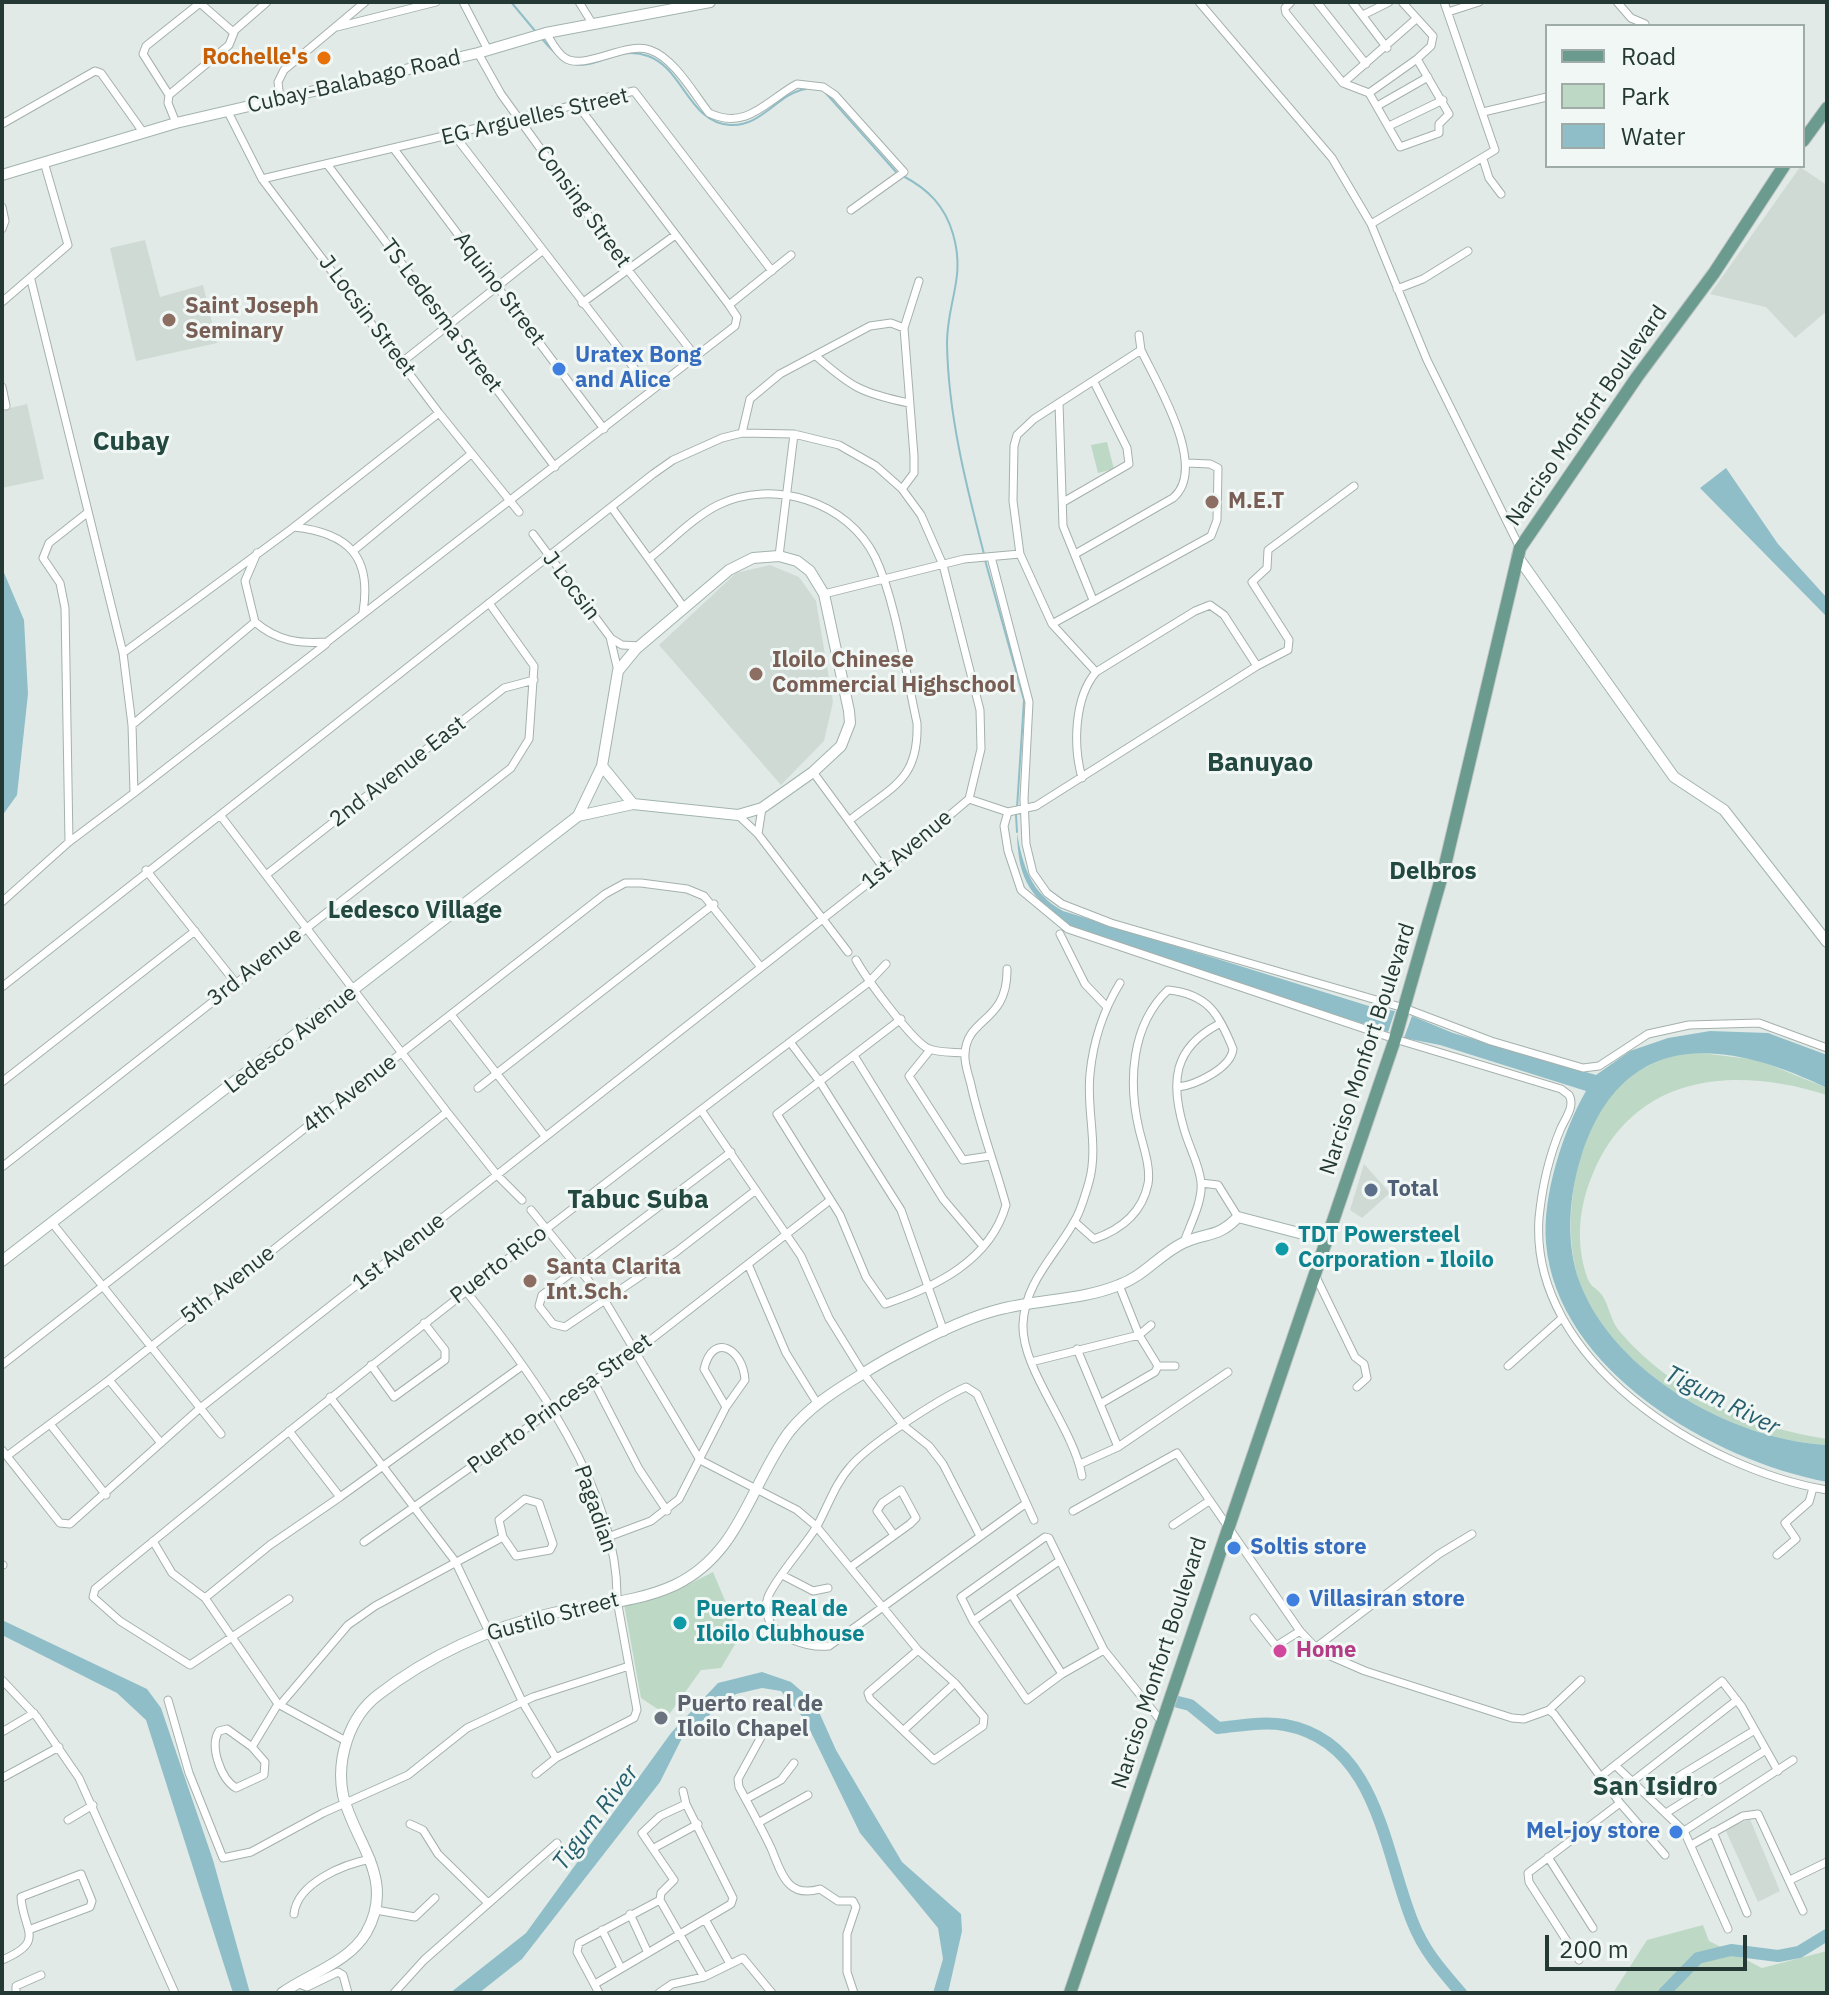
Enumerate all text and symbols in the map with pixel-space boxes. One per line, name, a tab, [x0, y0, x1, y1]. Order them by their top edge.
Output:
legend	[1545, 24, 1805, 168]
text: Road	[1621, 40, 1676, 72]
place label: Rochelle's	[202, 45, 308, 71]
street label: Cubay-Balabago Road	[245, 45, 463, 119]
marker: Rochelle's	[315, 49, 333, 67]
text: Park	[1621, 80, 1670, 112]
street label: EG Arguelles Street	[439, 83, 631, 151]
text: Water	[1621, 120, 1685, 152]
street label: Consing Street	[530, 141, 636, 273]
street label: Aquino Street	[448, 227, 550, 351]
street label: TS Ledesma Street	[375, 234, 507, 398]
street label: J Locsin Street	[313, 250, 421, 382]
place label: Saint Joseph Seminary	[185, 294, 319, 346]
street label: Narciso Monfort Boulevard	[1501, 301, 1673, 531]
marker: Saint Joseph Seminary	[160, 311, 178, 329]
place label: Uratex Bong and Alice	[575, 343, 701, 394]
marker: Uratex Bong and Alice	[550, 360, 568, 378]
district label: Cubay	[93, 426, 169, 458]
place label: M.E.T	[1228, 489, 1284, 515]
marker: M.E.T	[1203, 493, 1221, 511]
street label: J Locsin	[537, 546, 605, 626]
place label: Iloilo Chinese Commercial Highschool	[772, 648, 1016, 700]
marker: Iloilo Chinese Commercial Highschool	[747, 665, 765, 683]
street label: 2nd Avenue East	[325, 711, 471, 833]
district label: Banuyao	[1207, 747, 1313, 779]
street label: 1st Avenue	[856, 804, 958, 896]
district label: Delbros	[1389, 858, 1477, 886]
district label: Ledesco Village	[328, 897, 502, 925]
street label: Narciso Monfort Boulevard	[1315, 920, 1421, 1178]
street label: 3rd Avenue	[203, 922, 307, 1012]
street label: Ledesco Avenue	[220, 980, 362, 1100]
street label: 4th Avenue	[298, 1049, 402, 1139]
place label: Total	[1387, 1177, 1438, 1203]
marker: Total	[1362, 1181, 1380, 1199]
district label: Tabuc Suba	[567, 1184, 709, 1216]
street label: 1st Avenue	[347, 1208, 451, 1296]
street label: Puerto Rico	[446, 1220, 552, 1310]
place label: TDT Powersteel Corporation - Iloilo	[1298, 1223, 1494, 1274]
street label: 5th Avenue	[176, 1240, 280, 1330]
marker: TDT Powersteel Corporation - Iloilo	[1273, 1240, 1291, 1258]
place label: Santa Clarita Int.Sch.	[546, 1255, 681, 1306]
marker: Santa Clarita Int.Sch.	[521, 1272, 539, 1290]
street label: Puerto Princesa Street	[463, 1328, 657, 1480]
water label: Tigum River	[1660, 1360, 1784, 1442]
street label: Pagadian	[568, 1462, 622, 1556]
street label: Narciso Monfort Boulevard	[1107, 1534, 1213, 1792]
place label: Soltis store	[1250, 1535, 1366, 1561]
marker: Soltis store	[1225, 1539, 1243, 1557]
street label: Gustilo Street	[484, 1587, 622, 1647]
place label: Villasiran store	[1309, 1587, 1465, 1613]
marker: Villasiran store	[1284, 1591, 1302, 1609]
place label: Puerto Real de Iloilo Clubhouse	[696, 1597, 865, 1648]
marker: Puerto Real de Iloilo Clubhouse	[671, 1614, 689, 1632]
place label: Home	[1296, 1638, 1356, 1664]
marker: Home	[1271, 1642, 1289, 1660]
place label: Puerto real de Iloilo Chapel	[677, 1692, 823, 1744]
marker: Puerto real de Iloilo Chapel	[652, 1709, 670, 1727]
water label: Tigum River	[547, 1759, 645, 1877]
district label: San Isidro	[1592, 1771, 1718, 1803]
place label: Mel-joy store	[1526, 1819, 1660, 1845]
marker: Mel-joy store	[1667, 1823, 1685, 1841]
scale bar	[1549, 1919, 1751, 1969]
text: 200 m	[1559, 1933, 1629, 1965]

